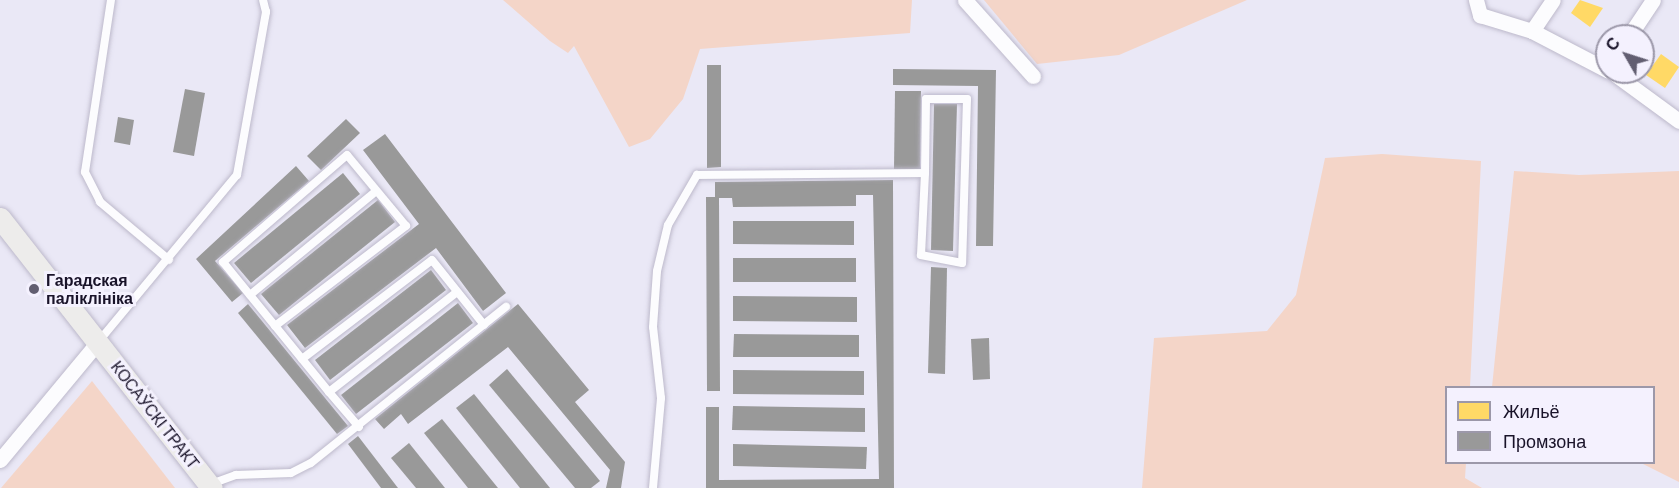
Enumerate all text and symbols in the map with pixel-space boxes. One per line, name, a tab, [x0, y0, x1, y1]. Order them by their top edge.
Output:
north arrow	[1595, 24, 1655, 84]
text: С	[1601, 33, 1623, 54]
place label: Гарадская паліклініка	[46, 270, 133, 308]
marker: Гарадская паліклініка	[27, 282, 41, 296]
street label: КОСАЎСКІ ТРАКТ	[107, 357, 203, 473]
legend	[1445, 386, 1655, 464]
text: Жильё	[1503, 400, 1560, 422]
text: Промзона	[1503, 430, 1586, 452]

